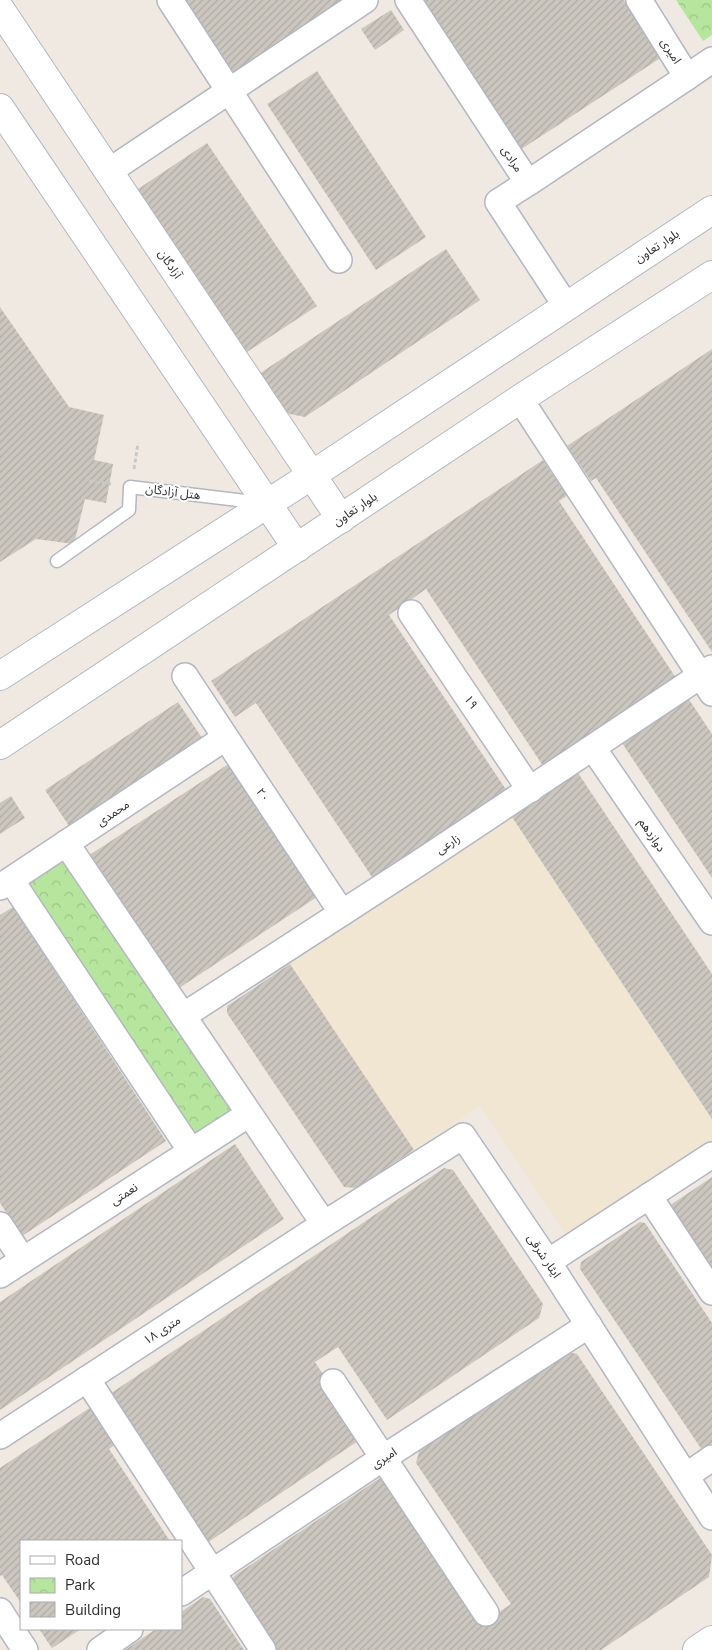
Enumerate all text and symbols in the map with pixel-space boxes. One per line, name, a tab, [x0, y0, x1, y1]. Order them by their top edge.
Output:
street label: امیری	[657, 35, 685, 67]
street label: مرادی	[498, 143, 526, 175]
street label: بلوار تعاون	[632, 226, 682, 266]
street label: آزادگان	[154, 246, 186, 282]
street label: هتل آزادگان	[145, 481, 202, 503]
street label: بلوار تعاون	[330, 488, 380, 530]
street label: ۱۹	[461, 692, 481, 712]
street label: ۲۰	[253, 785, 273, 805]
street label: محمدی	[93, 796, 133, 830]
street label: دوازدهم	[634, 815, 669, 856]
street label: زارعی	[433, 830, 463, 858]
street label: نعمتی	[107, 1179, 141, 1209]
street label: ایثار شرقی	[523, 1231, 565, 1281]
street label: ۱۸ متری	[140, 1312, 184, 1348]
street label: امیری	[368, 1444, 400, 1472]
legend	[20, 1540, 182, 1630]
text: Road	[65, 1550, 100, 1570]
text: Park	[65, 1575, 95, 1595]
text: Building	[65, 1600, 121, 1620]

